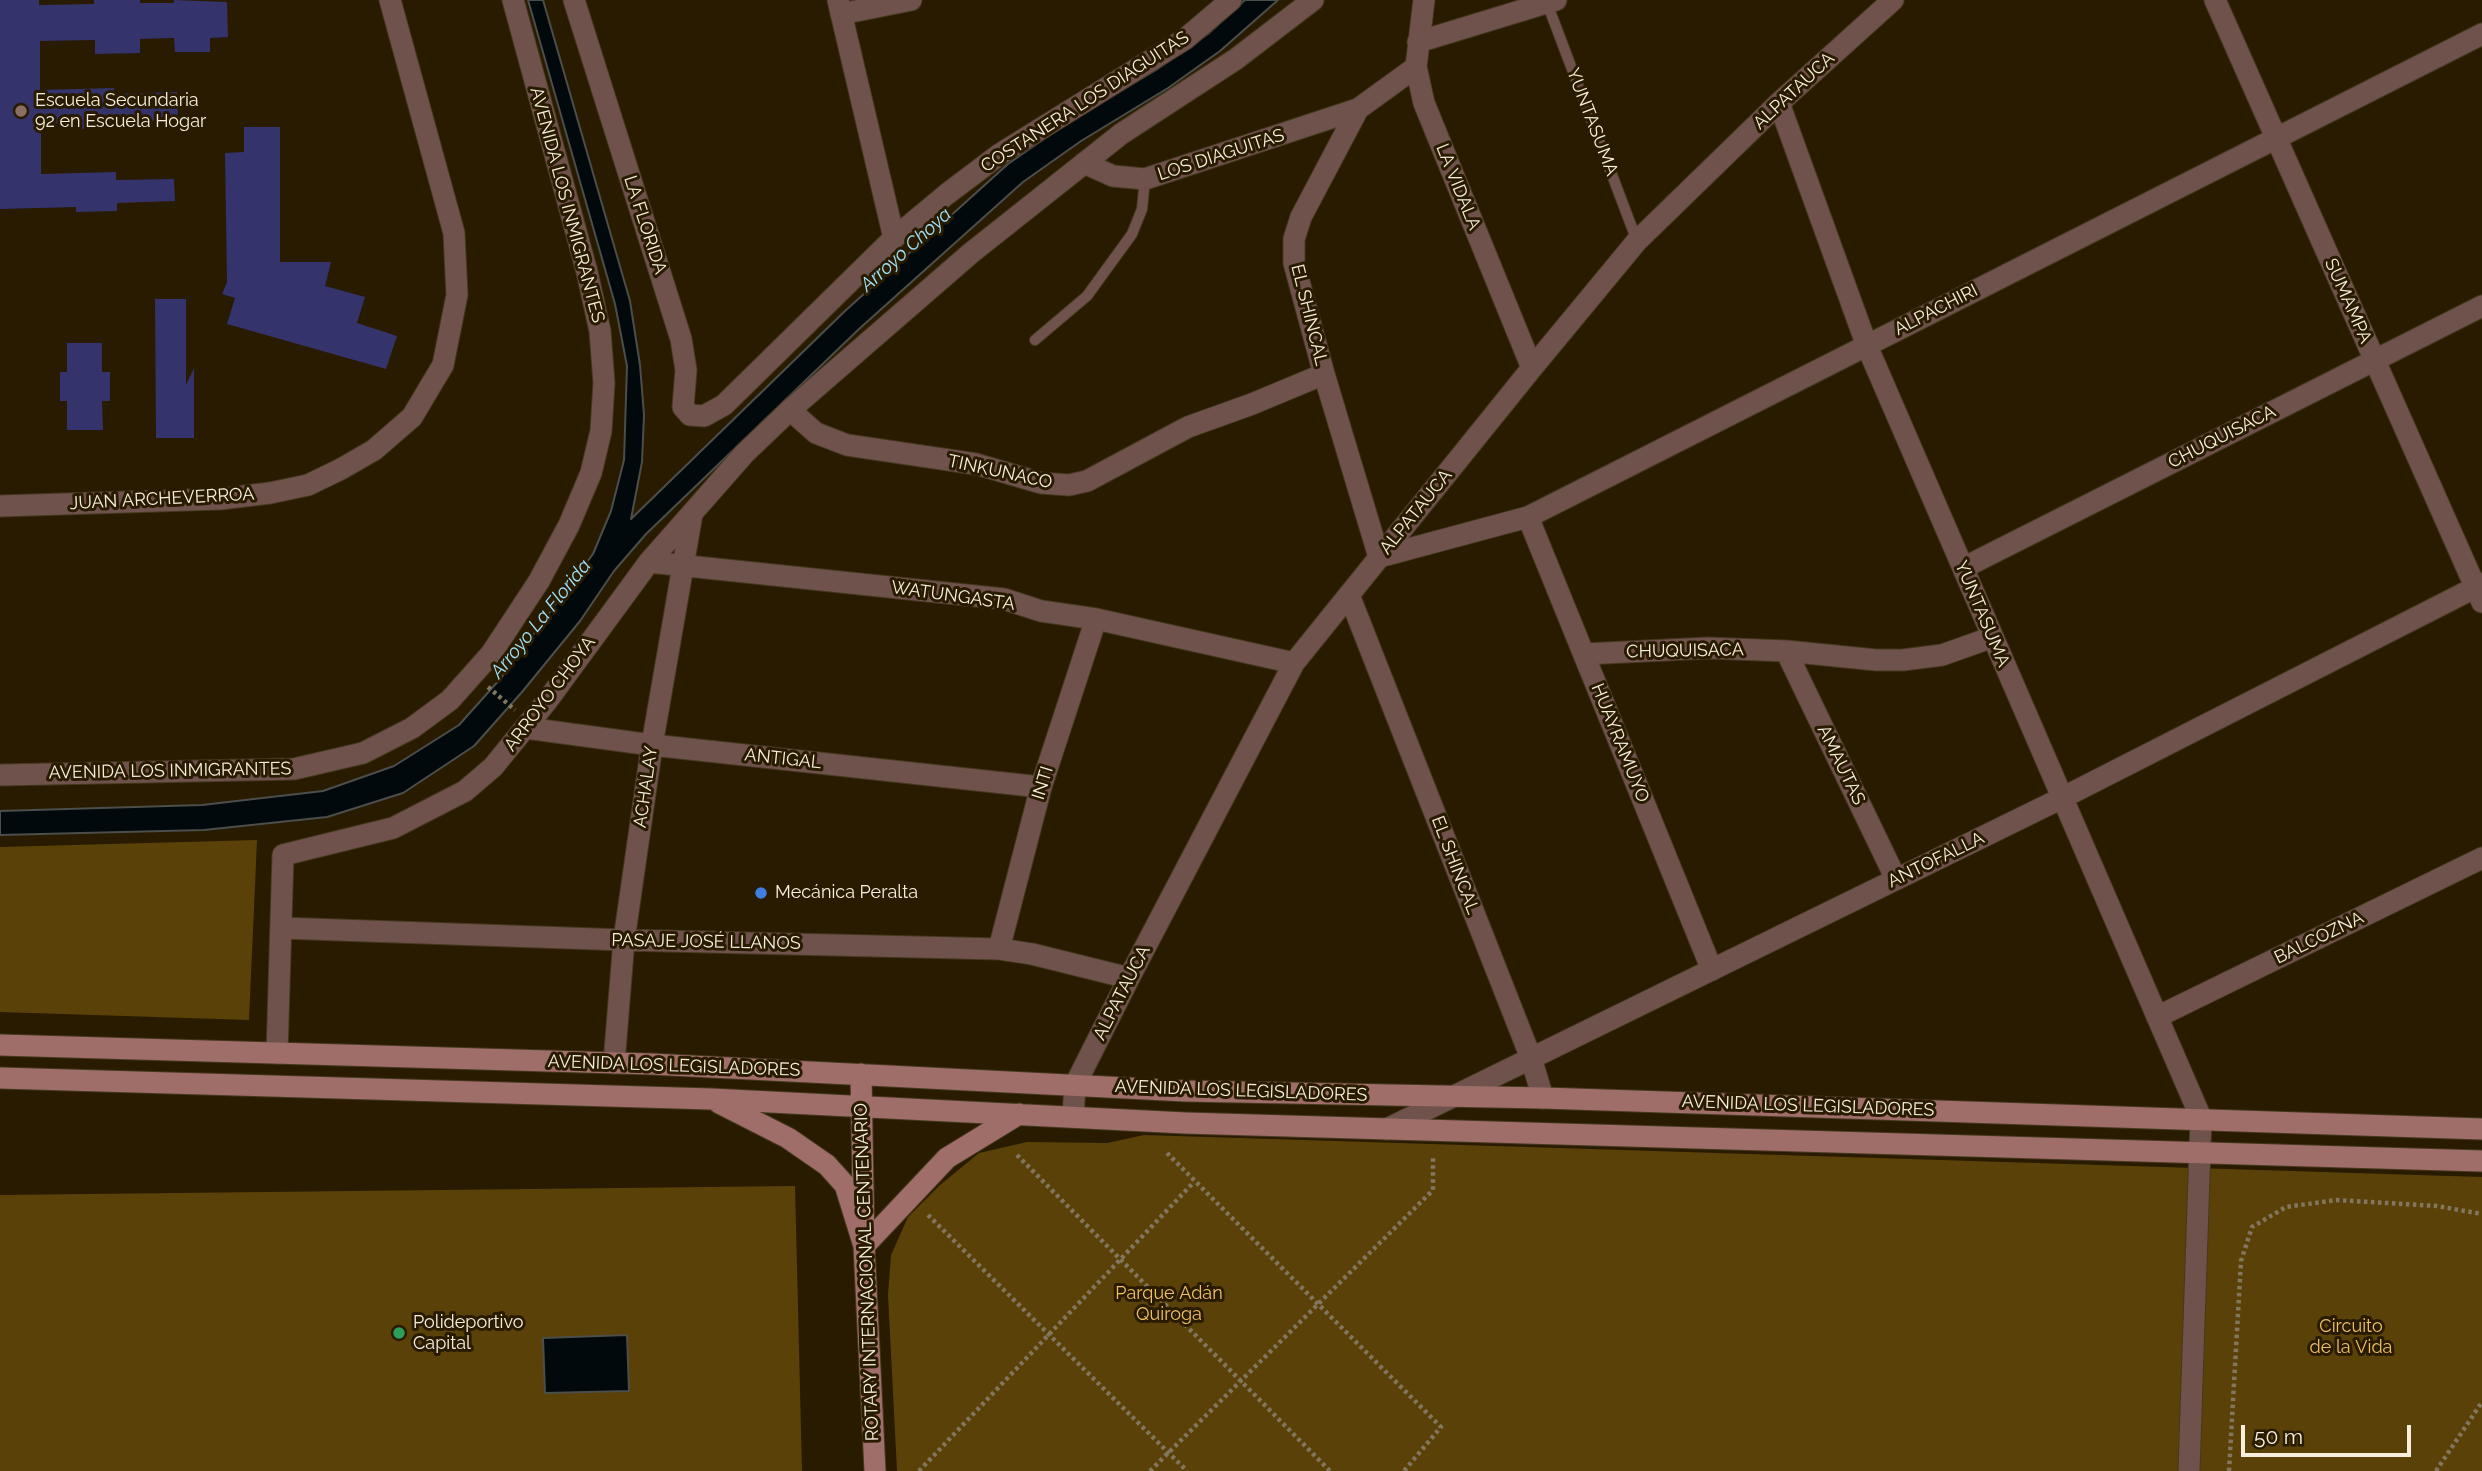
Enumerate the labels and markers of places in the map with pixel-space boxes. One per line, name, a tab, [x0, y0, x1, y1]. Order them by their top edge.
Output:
place label: Escuela Secundaria 92 en Escuela Hogar	[35, 90, 206, 132]
marker: Escuela Secundaria 92 en Escuela Hogar	[13, 103, 29, 119]
place label: Mecánica Peralta	[775, 882, 918, 904]
marker: Mecánica Peralta	[753, 885, 769, 901]
place label: Polideportivo Capital	[413, 1312, 523, 1354]
marker: Polideportivo Capital	[391, 1325, 407, 1341]

